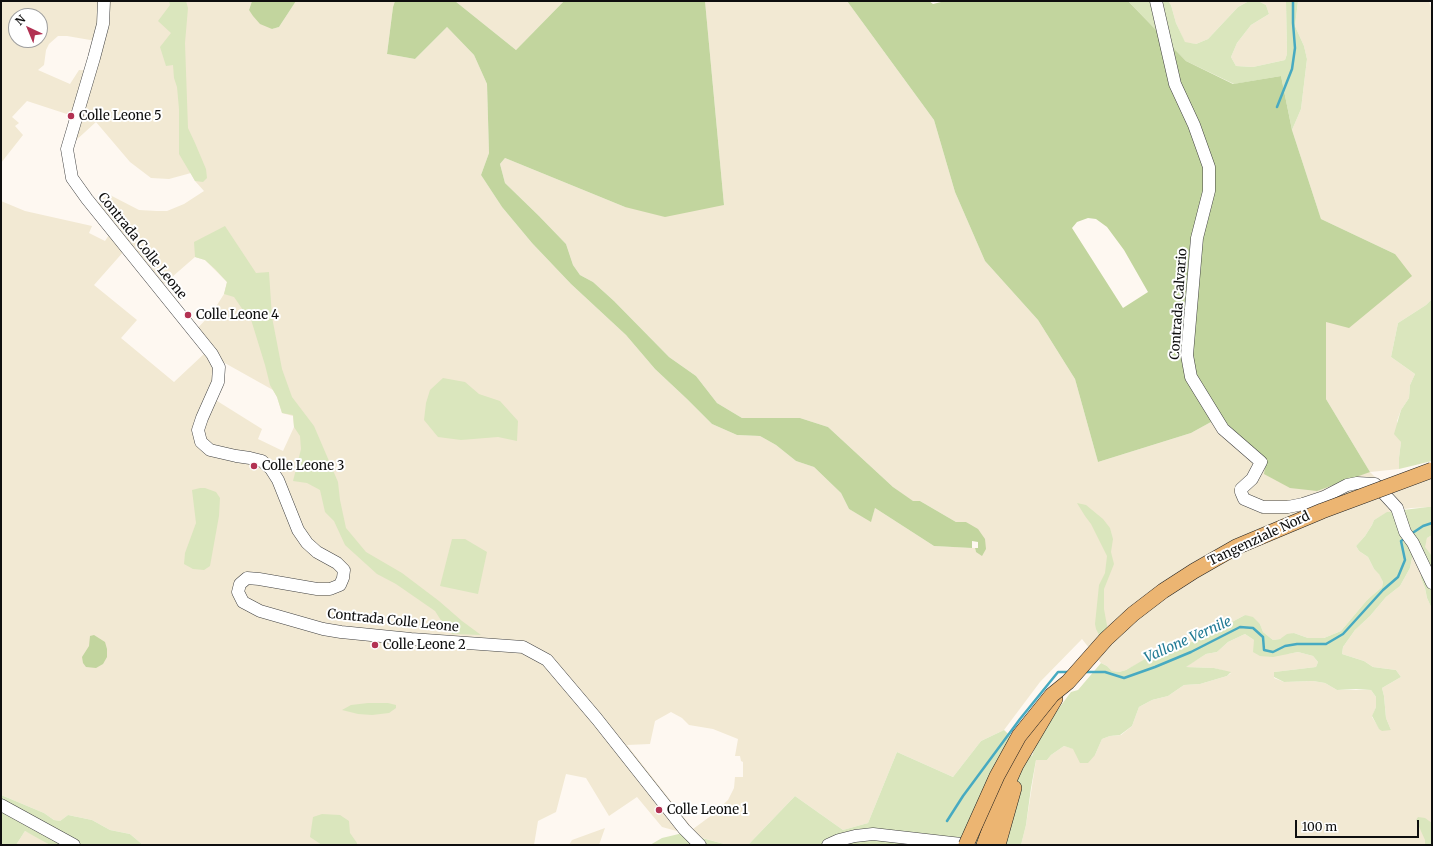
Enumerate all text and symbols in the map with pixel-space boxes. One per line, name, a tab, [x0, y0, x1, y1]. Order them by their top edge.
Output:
north arrow	[8, 8, 48, 48]
text: N	[12, 12, 28, 28]
place label: Colle Leone 5	[79, 108, 162, 124]
marker: Colle Leone 5	[66, 111, 76, 121]
street label: Contrada Colle Leone	[94, 190, 190, 302]
street label: Contrada Calvario	[1167, 248, 1191, 360]
place label: Colle Leone 4	[196, 307, 279, 323]
marker: Colle Leone 4	[183, 310, 193, 320]
place label: Colle Leone 3	[262, 458, 344, 474]
marker: Colle Leone 3	[249, 461, 259, 471]
street label: Tangenziale Nord	[1206, 509, 1312, 569]
street label: Contrada Colle Leone	[326, 606, 460, 636]
water label: Vallone Vernile	[1142, 613, 1234, 667]
place label: Colle Leone 2	[383, 637, 466, 653]
marker: Colle Leone 2	[370, 640, 380, 650]
place label: Colle Leone 1	[667, 802, 748, 818]
marker: Colle Leone 1	[654, 805, 664, 815]
scale bar	[1297, 812, 1421, 838]
text: 100 m	[1302, 819, 1337, 834]

